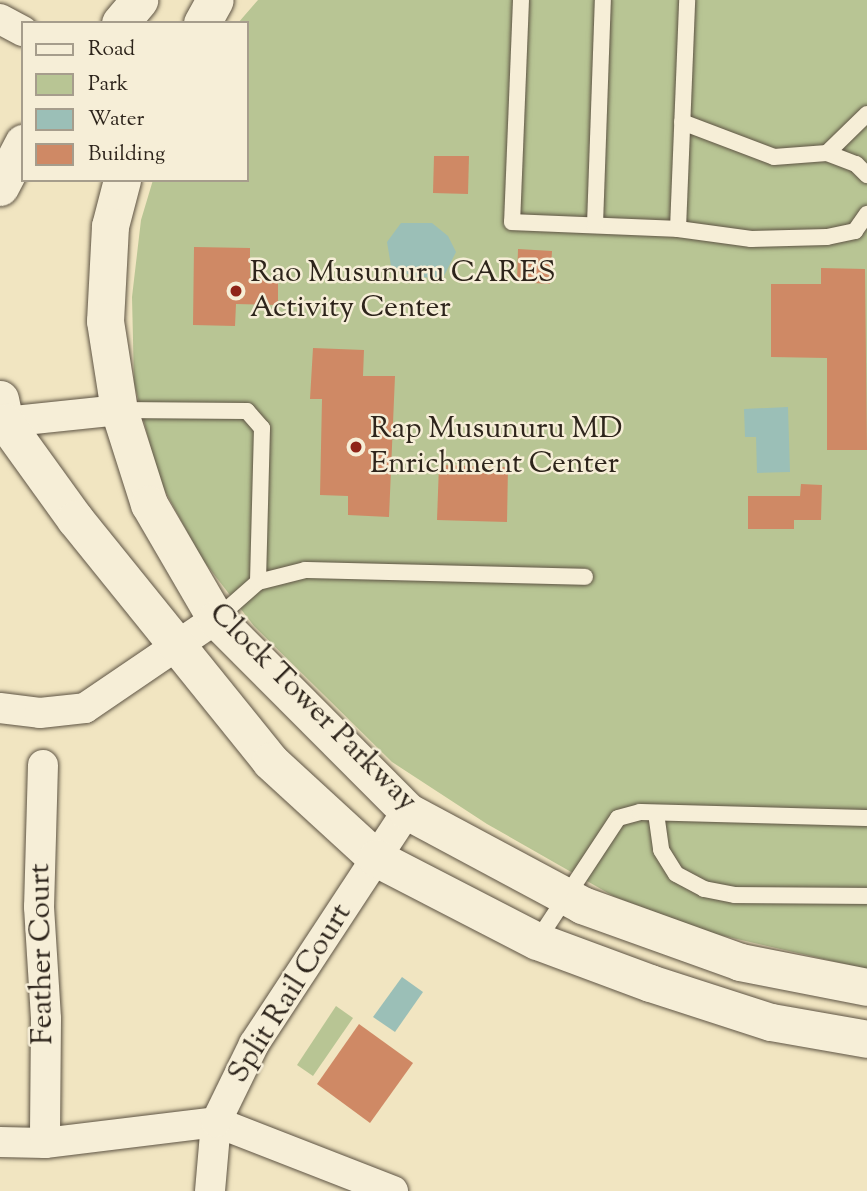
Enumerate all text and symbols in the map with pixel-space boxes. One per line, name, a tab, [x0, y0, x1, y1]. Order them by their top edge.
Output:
legend	[21, 21, 248, 182]
text: Road	[88, 35, 135, 65]
text: Park	[88, 70, 128, 100]
text: Water	[88, 105, 144, 135]
text: Building	[88, 140, 165, 170]
place label: Rao Musunuru CARES Activity Center	[250, 256, 556, 326]
marker: Rao Musunuru CARES Activity Center	[228, 283, 244, 299]
place label: Rap Musunuru MD Enrichment Center	[370, 412, 623, 482]
marker: Rap Musunuru MD Enrichment Center	[348, 439, 364, 455]
street label: Clock Tower Parkway	[200, 596, 424, 820]
street label: Feather Court	[23, 863, 63, 1045]
street label: Split Rail Court	[221, 898, 361, 1090]

